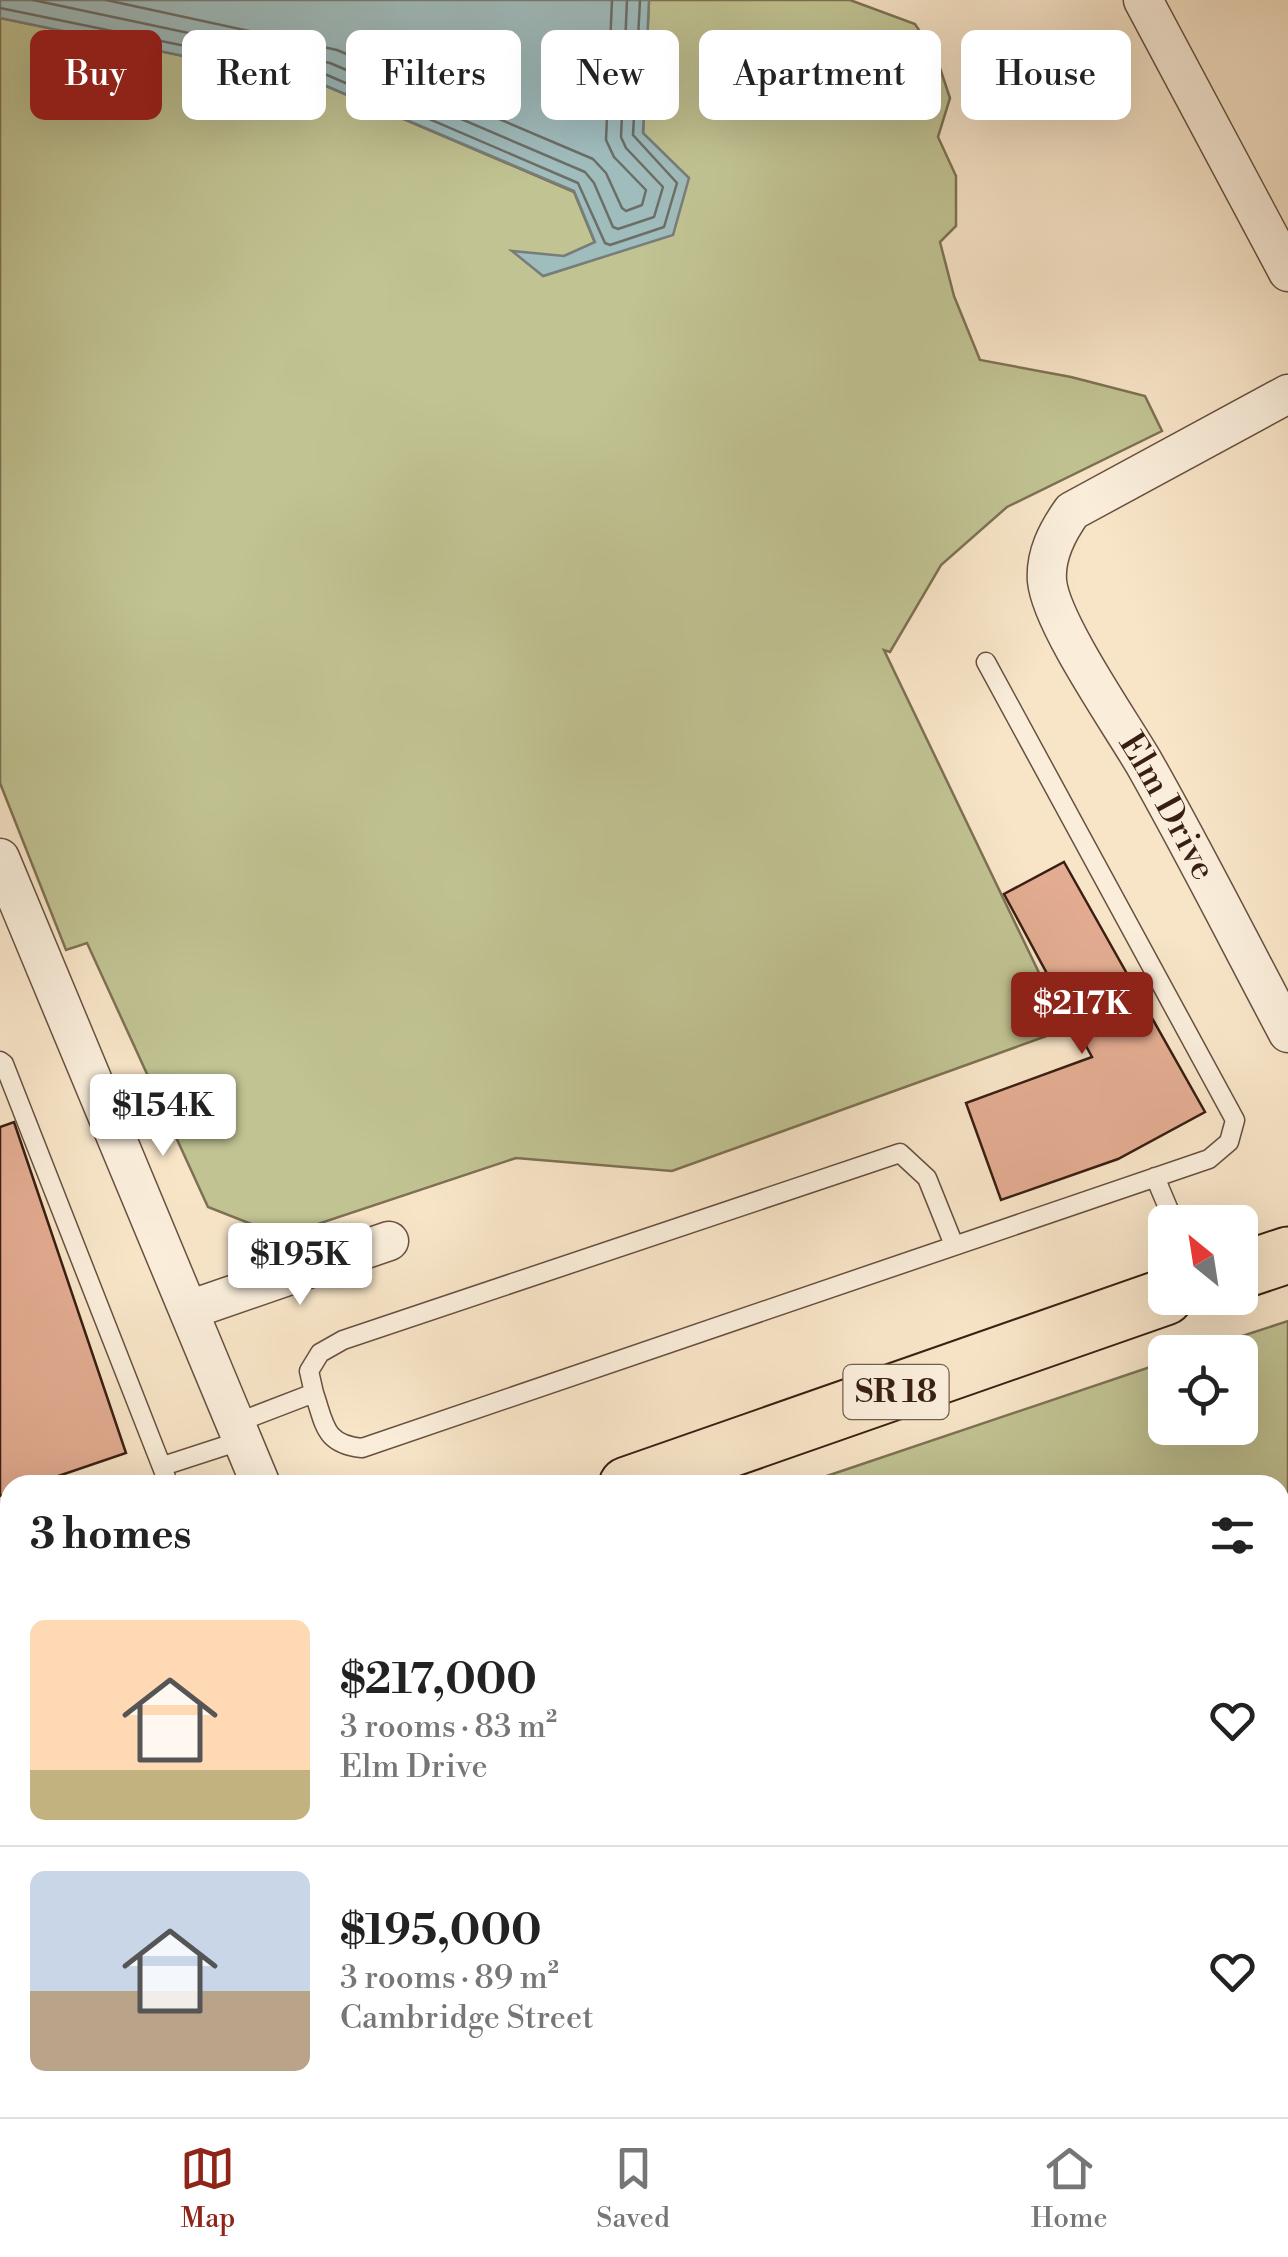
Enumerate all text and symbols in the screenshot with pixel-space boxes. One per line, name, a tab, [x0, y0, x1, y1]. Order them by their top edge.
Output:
chip: Buy	[30, 30, 162, 120]
chip: Rent	[182, 30, 326, 120]
chip: Filters	[346, 30, 521, 120]
chip: New	[541, 30, 679, 120]
chip: Apartment	[699, 30, 941, 120]
chip: House	[961, 30, 1131, 120]
street label: Elm Drive	[1109, 725, 1225, 887]
pin: $217K	[1012, 972, 1152, 1057]
text: $217K	[1033, 984, 1131, 1024]
pin: $154K	[93, 1074, 233, 1159]
text: $154K	[112, 1086, 214, 1126]
north arrow	[1148, 1205, 1258, 1315]
map controls	[1148, 1205, 1258, 1445]
pin: $195K	[230, 1223, 370, 1308]
text: $195K	[250, 1235, 350, 1275]
button: locate	[1148, 1335, 1258, 1445]
road number: SR 18	[844, 1365, 948, 1419]
icon: filters	[1205, 1508, 1260, 1563]
text: 3 homes	[30, 1509, 192, 1562]
text: $217,000	[340, 1654, 537, 1707]
icon: home	[110, 1660, 230, 1780]
icon: heart	[1205, 1693, 1260, 1748]
text: 3 rooms · 83 m²	[340, 1707, 557, 1747]
text: Elm Drive	[340, 1747, 488, 1787]
text: $195,000	[340, 1905, 541, 1958]
icon: home	[110, 1911, 230, 2031]
icon: heart	[1205, 1944, 1260, 1999]
text: 3 rooms · 89 m²	[340, 1958, 559, 1998]
text: Cambridge Street	[340, 1998, 594, 2038]
tab: Map	[180, 2141, 236, 2236]
tab: Saved	[596, 2141, 670, 2236]
tab: Home	[1031, 2141, 1108, 2236]

